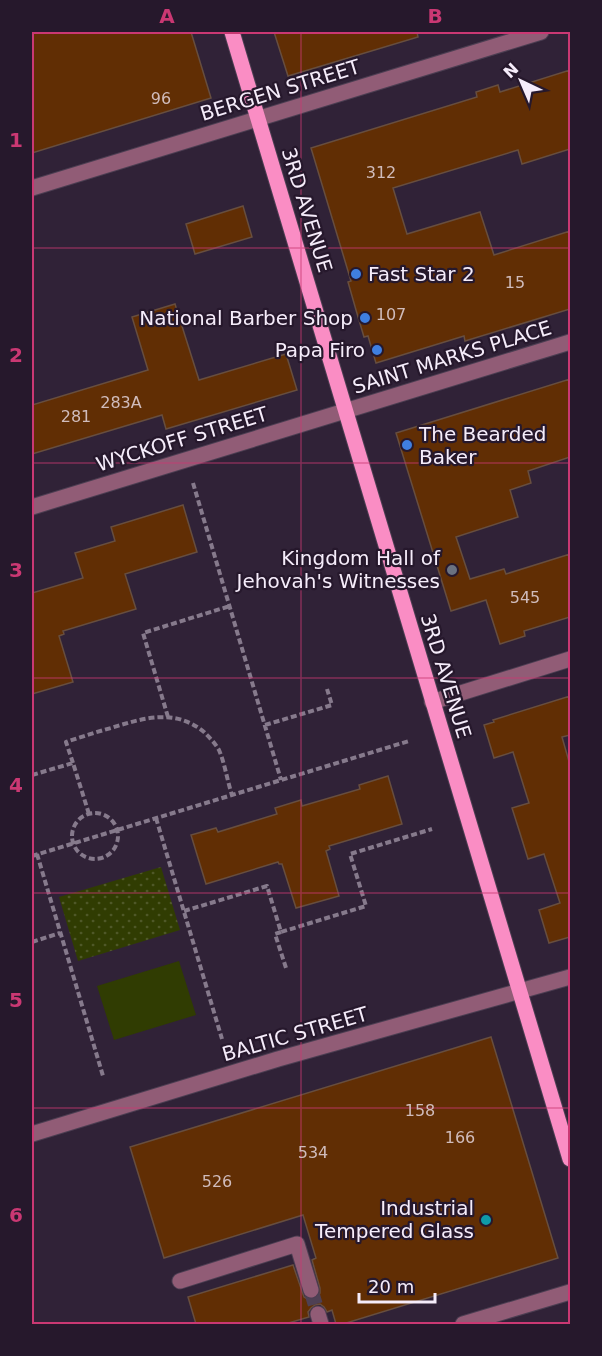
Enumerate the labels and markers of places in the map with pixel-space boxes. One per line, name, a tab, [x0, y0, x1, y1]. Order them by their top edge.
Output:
place label: Fast Star 2	[368, 262, 475, 286]
marker: Fast Star 2	[349, 267, 363, 281]
place label: National Barber Shop	[139, 306, 353, 330]
marker: National Barber Shop	[358, 311, 372, 325]
place label: Papa Firo	[275, 338, 365, 362]
marker: Papa Firo	[370, 343, 384, 357]
place label: The Bearded Baker	[418, 422, 546, 469]
marker: The Bearded Baker	[400, 438, 414, 452]
place label: Kingdom Hall of Jehovah's Witnesses	[235, 546, 441, 593]
marker: Kingdom Hall of Jehovah's Witnesses	[445, 563, 459, 577]
place label: Industrial Tempered Glass	[314, 1196, 474, 1243]
marker: Industrial Tempered Glass	[479, 1213, 493, 1227]

